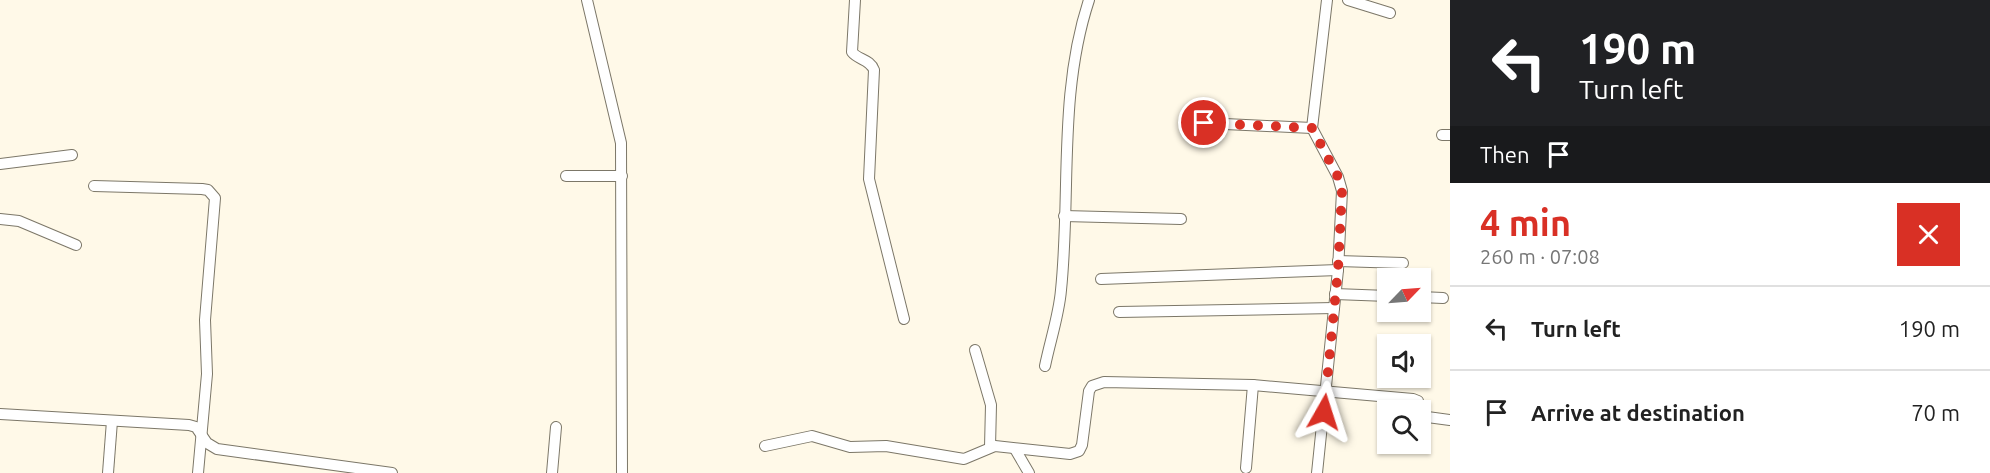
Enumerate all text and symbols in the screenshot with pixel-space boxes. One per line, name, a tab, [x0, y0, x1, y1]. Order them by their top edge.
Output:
icon: left	[1480, 24, 1558, 102]
text: 190 m	[1579, 25, 1696, 72]
text: Turn left	[1579, 74, 1683, 104]
pin	[1178, 97, 1229, 148]
icon: arrive	[1187, 106, 1220, 139]
icon: arrive	[1542, 138, 1575, 171]
text: Then	[1480, 142, 1530, 167]
text: 4 min	[1480, 202, 1571, 243]
button: close	[1897, 203, 1960, 266]
text: 260 m · 07:08	[1480, 245, 1600, 268]
north arrow	[1377, 268, 1431, 322]
map controls	[1377, 268, 1431, 454]
icon: left	[1480, 312, 1513, 345]
text: Turn left	[1531, 316, 1621, 341]
text: 190 m	[1899, 316, 1960, 341]
button: sound	[1377, 334, 1431, 388]
position arrow	[1292, 380, 1356, 444]
icon: arrive	[1480, 396, 1513, 429]
button: search	[1377, 400, 1431, 454]
text: Arrive at destination	[1531, 400, 1745, 425]
text: 70 m	[1911, 400, 1960, 425]

